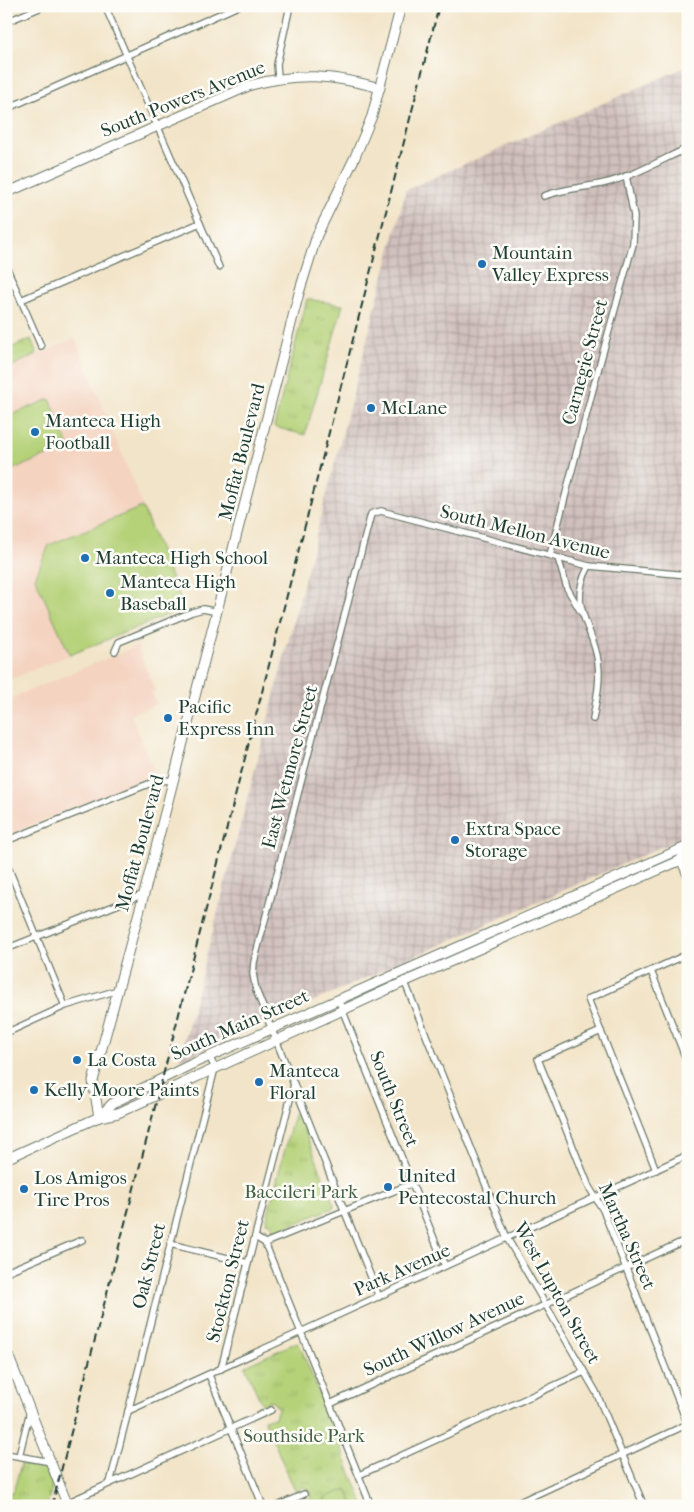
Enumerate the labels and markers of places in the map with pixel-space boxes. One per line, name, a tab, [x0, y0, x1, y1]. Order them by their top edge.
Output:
place label: Mountain Valley Express	[491, 242, 609, 286]
marker: Mountain Valley Express	[476, 258, 488, 270]
place label: McLane	[381, 397, 447, 419]
marker: McLane	[365, 402, 377, 414]
place label: Manteca High Football	[45, 410, 161, 454]
marker: Manteca High Football	[29, 426, 41, 438]
place label: Manteca High School	[95, 547, 268, 569]
marker: Manteca High School	[79, 552, 91, 564]
place label: Manteca High Baseball	[120, 571, 236, 615]
marker: Manteca High Baseball	[104, 587, 116, 599]
place label: Pacific Express Inn	[178, 696, 275, 740]
marker: Pacific Express Inn	[162, 712, 174, 724]
place label: Extra Space Storage	[465, 818, 561, 862]
marker: Extra Space Storage	[449, 834, 461, 846]
place label: La Costa	[87, 1049, 157, 1071]
marker: La Costa	[71, 1054, 83, 1066]
place label: Manteca Floral	[269, 1060, 340, 1104]
marker: Manteca Floral	[253, 1076, 265, 1088]
place label: Kelly Moore Paints	[44, 1079, 199, 1101]
marker: Kelly Moore Paints	[28, 1084, 40, 1096]
place label: United Pentecostal Church	[398, 1165, 557, 1209]
place label: Los Amigos Tire Pros	[34, 1167, 127, 1211]
marker: United Pentecostal Church	[382, 1181, 394, 1193]
marker: Los Amigos Tire Pros	[18, 1183, 30, 1195]

